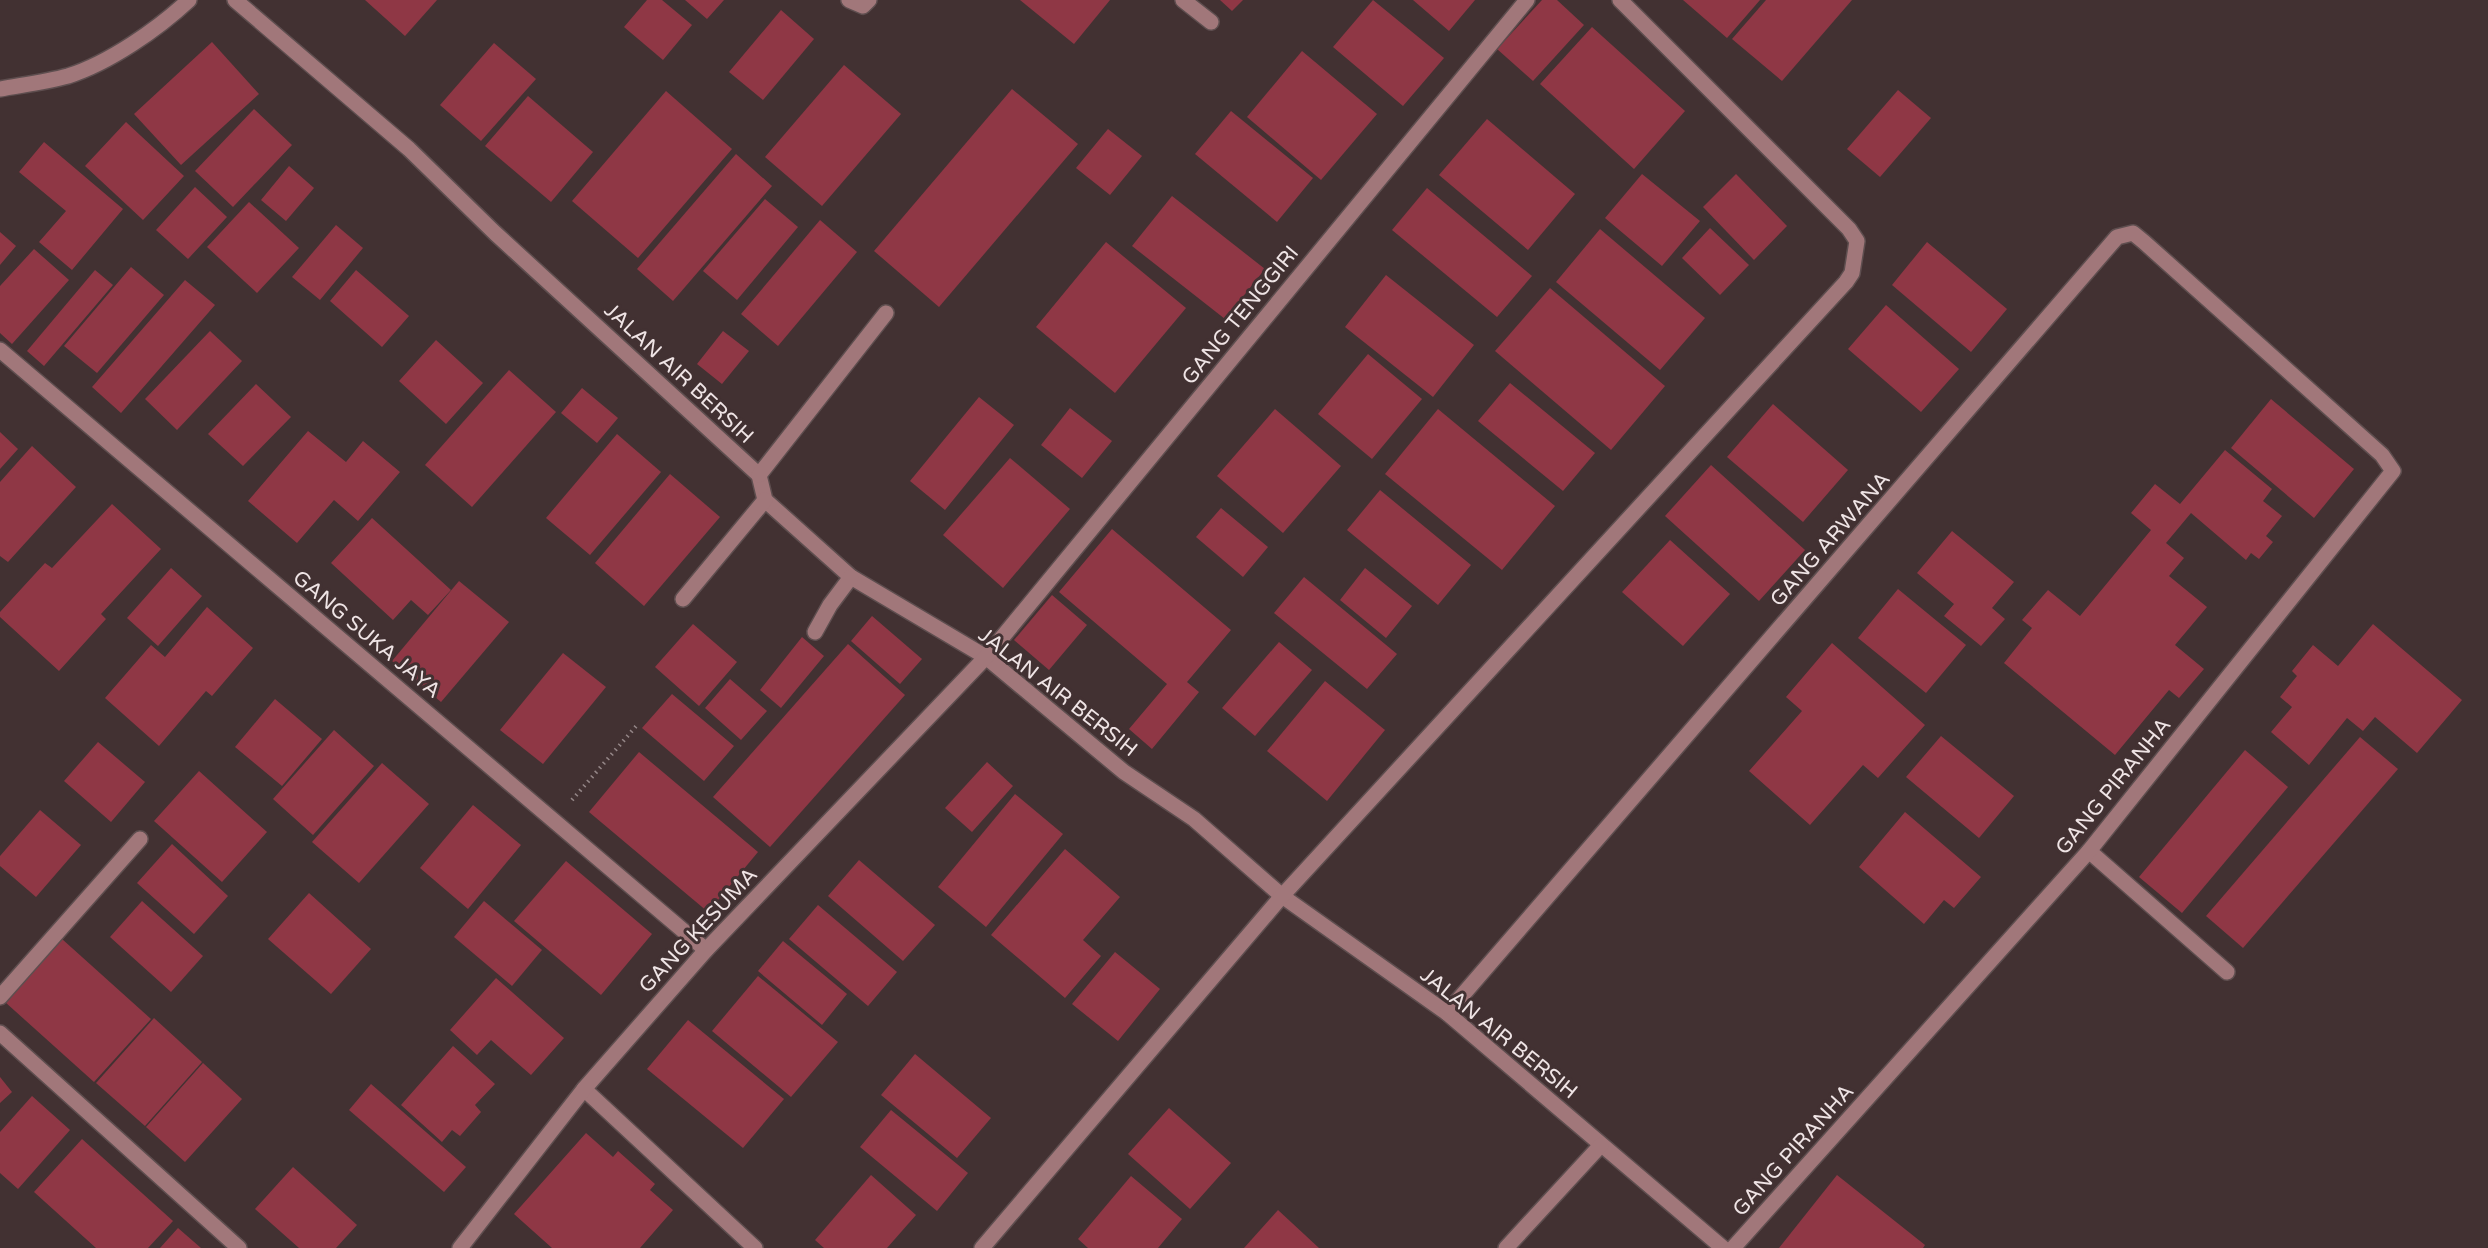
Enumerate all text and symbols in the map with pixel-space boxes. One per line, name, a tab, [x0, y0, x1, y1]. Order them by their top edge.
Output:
street label: GANG TENGGIRI	[1177, 241, 1304, 390]
street label: JALAN AIR BERSIH	[599, 298, 758, 449]
street label: GANG ARWANA	[1765, 467, 1896, 612]
street label: GANG SUKA JAYA	[288, 565, 446, 704]
street label: JALAN AIR BERSIH	[973, 623, 1142, 762]
street label: GANG PIRANHA	[2051, 713, 2176, 860]
street label: GANG KESUMA	[634, 863, 763, 998]
street label: JALAN AIR BERSIH	[1415, 962, 1582, 1104]
street label: GANG PIRANHA	[1728, 1079, 1859, 1221]

